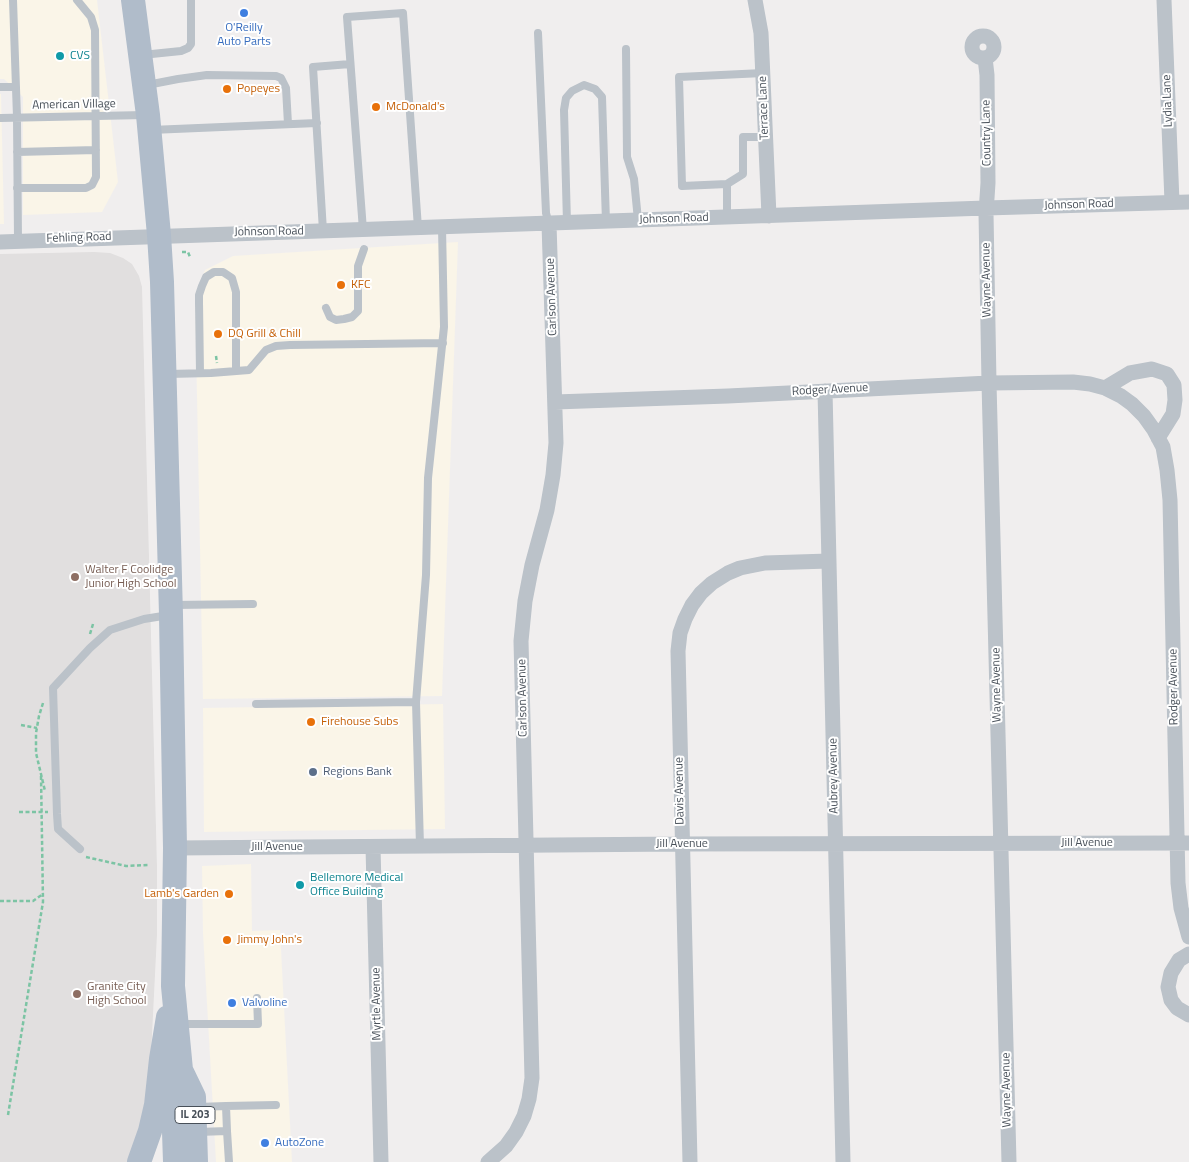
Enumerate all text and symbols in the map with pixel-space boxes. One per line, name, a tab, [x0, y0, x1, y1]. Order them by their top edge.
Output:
marker: O'Reilly Auto Parts	[238, 7, 250, 19]
place label: O'Reilly Auto Parts	[217, 21, 271, 49]
place label: CVS	[70, 49, 90, 63]
marker: CVS	[54, 50, 66, 62]
street label: Lydia Lane	[1160, 74, 1176, 128]
street label: Terrace Lane	[756, 76, 772, 140]
place label: Popeyes	[237, 82, 280, 96]
marker: Popeyes	[221, 83, 233, 95]
street label: American Village	[32, 97, 116, 113]
place label: McDonald's	[386, 100, 445, 114]
street label: Country Lane	[979, 100, 995, 166]
marker: McDonald's	[370, 101, 382, 113]
street label: Johnson Road	[1044, 197, 1114, 213]
street label: Johnson Road	[639, 211, 709, 227]
street label: Johnson Road	[234, 224, 304, 240]
street label: Fehling Road	[46, 230, 112, 246]
street label: Wayne Avenue	[979, 242, 995, 318]
street label: Carlson Avenue	[543, 258, 561, 336]
place label: KFC	[351, 278, 371, 292]
marker: KFC	[335, 279, 347, 291]
place label: DQ Grill & Chill	[228, 327, 301, 341]
marker: DQ Grill & Chill	[212, 328, 224, 340]
street label: Rodger Avenue	[791, 381, 869, 399]
place label: Walter F Coolidge Junior High School	[85, 563, 177, 591]
marker: Walter F Coolidge Junior High School	[69, 571, 81, 583]
street label: Wayne Avenue	[989, 647, 1005, 723]
street label: Rodger Avenue	[1166, 649, 1182, 725]
street label: Carlson Avenue	[515, 659, 531, 737]
place label: Firehouse Subs	[321, 715, 398, 729]
marker: Firehouse Subs	[305, 716, 317, 728]
street label: Aubrey Avenue	[826, 738, 842, 814]
street label: Davis Avenue	[672, 757, 688, 825]
place label: Regions Bank	[323, 765, 392, 779]
marker: Regions Bank	[307, 766, 319, 778]
street label: Jill Avenue	[1061, 836, 1113, 850]
street label: Jill Avenue	[656, 837, 708, 851]
street label: Jill Avenue	[251, 840, 303, 854]
place label: Bellemore Medical Office Building	[310, 871, 403, 899]
marker: Bellemore Medical Office Building	[294, 879, 306, 891]
place label: Lamb's Garden	[144, 887, 219, 901]
marker: Lamb's Garden	[223, 888, 235, 900]
place label: Jimmy John's	[237, 933, 302, 947]
marker: Jimmy John's	[221, 934, 233, 946]
street label: Myrtle Avenue	[369, 967, 385, 1041]
place label: Granite City High School	[87, 980, 147, 1008]
marker: Granite City High School	[71, 988, 83, 1000]
place label: Valvoline	[242, 996, 287, 1010]
marker: Valvoline	[226, 997, 238, 1009]
street label: Wayne Avenue	[999, 1052, 1015, 1128]
road number: IL 203	[175, 1106, 215, 1124]
place label: AutoZone	[275, 1136, 324, 1150]
marker: AutoZone	[259, 1137, 271, 1149]

